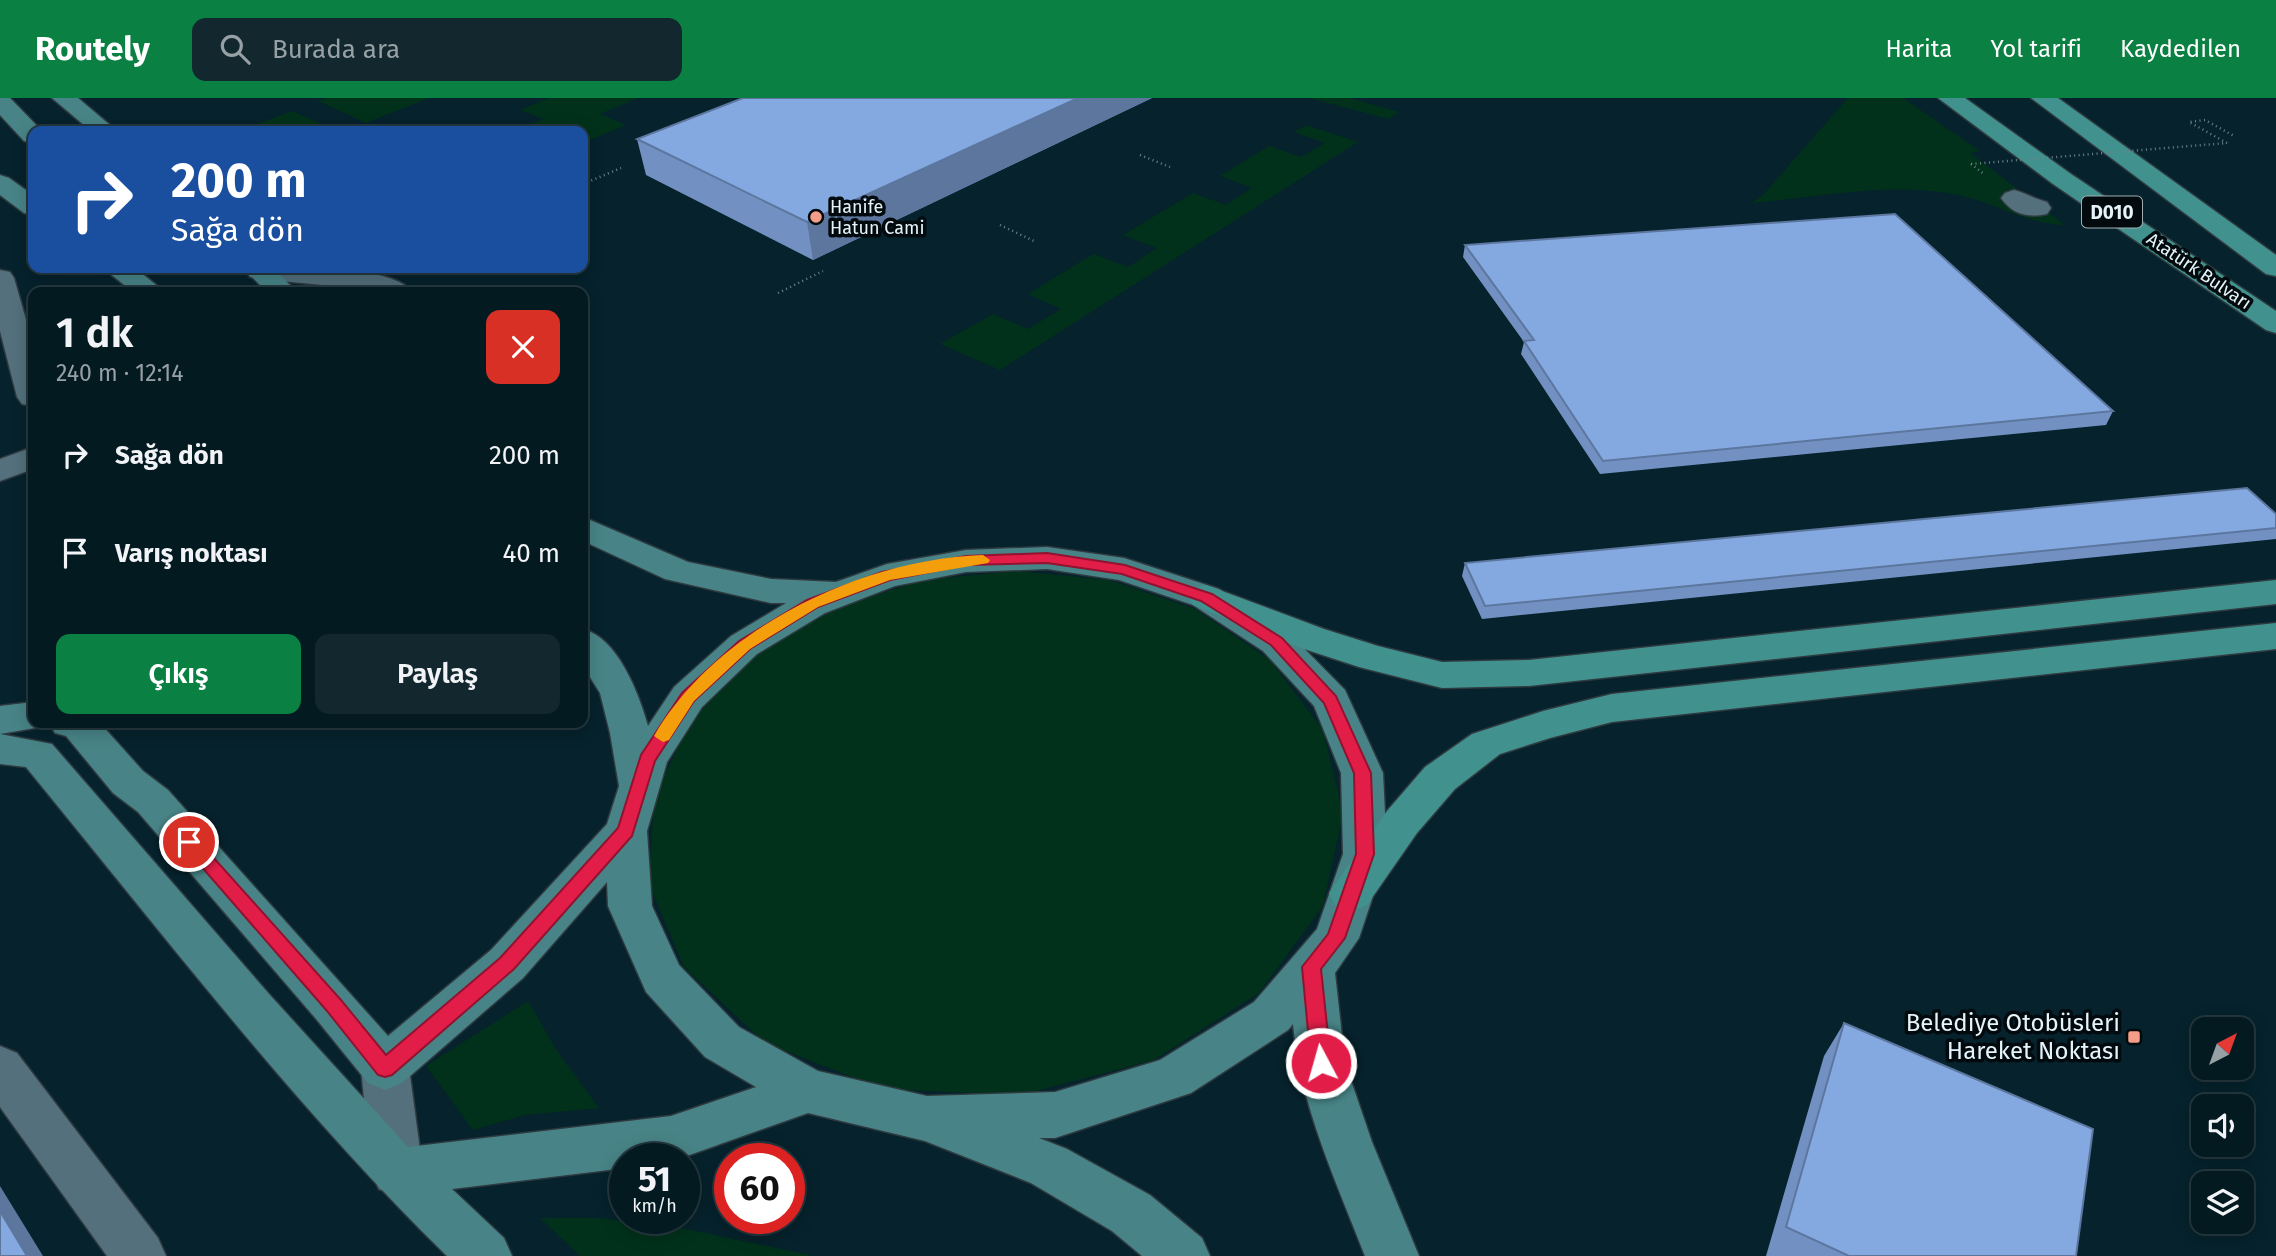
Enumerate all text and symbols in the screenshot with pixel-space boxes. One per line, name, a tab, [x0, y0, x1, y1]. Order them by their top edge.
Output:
search box	[192, 18, 682, 81]
text: Routely	[35, 29, 150, 69]
icon: search	[216, 30, 254, 68]
text: Burada ara	[272, 34, 400, 65]
text: Harita	[1885, 35, 1952, 63]
text: Yol tarifi	[1990, 35, 2082, 63]
text: Kaydedilen	[2120, 35, 2241, 63]
text: 200 m	[171, 151, 307, 210]
icon: right	[56, 154, 147, 245]
place label: Hanife Hatun Cami	[830, 196, 925, 239]
road number: D010	[2082, 196, 2142, 228]
marker: Hanife Hatun Cami	[808, 209, 824, 225]
text: Sağa dön	[171, 211, 304, 249]
street label: Atatürk Bulvarı	[2143, 228, 2255, 314]
text: 1 dk	[56, 308, 133, 358]
button: close	[486, 310, 560, 384]
text: 240 m · 12:14	[56, 359, 184, 387]
icon: right	[56, 436, 94, 474]
text: Sağa dön	[115, 440, 224, 471]
text: 200 m	[489, 440, 560, 471]
icon: arrive	[56, 534, 94, 572]
text: Varış noktası	[115, 538, 268, 569]
text: 40 m	[502, 538, 560, 569]
button: Çıkış	[56, 634, 301, 714]
button: Paylaş	[315, 634, 560, 714]
pin	[159, 812, 219, 872]
icon: arrive	[170, 823, 208, 861]
place label: Belediye Otobüsleri Hareket Noktası	[1906, 1009, 2120, 1065]
north arrow	[2191, 1017, 2254, 1080]
map controls	[2191, 1017, 2254, 1234]
position arrow	[1284, 1026, 1358, 1100]
marker: Belediye Otobüsleri Hareket Noktası	[2126, 1029, 2142, 1045]
button: sound	[2191, 1094, 2254, 1157]
speed limit sign: 60	[714, 1143, 805, 1234]
text: 51	[638, 1158, 671, 1200]
button: layers	[2191, 1171, 2254, 1234]
text: km/h	[632, 1195, 677, 1217]

